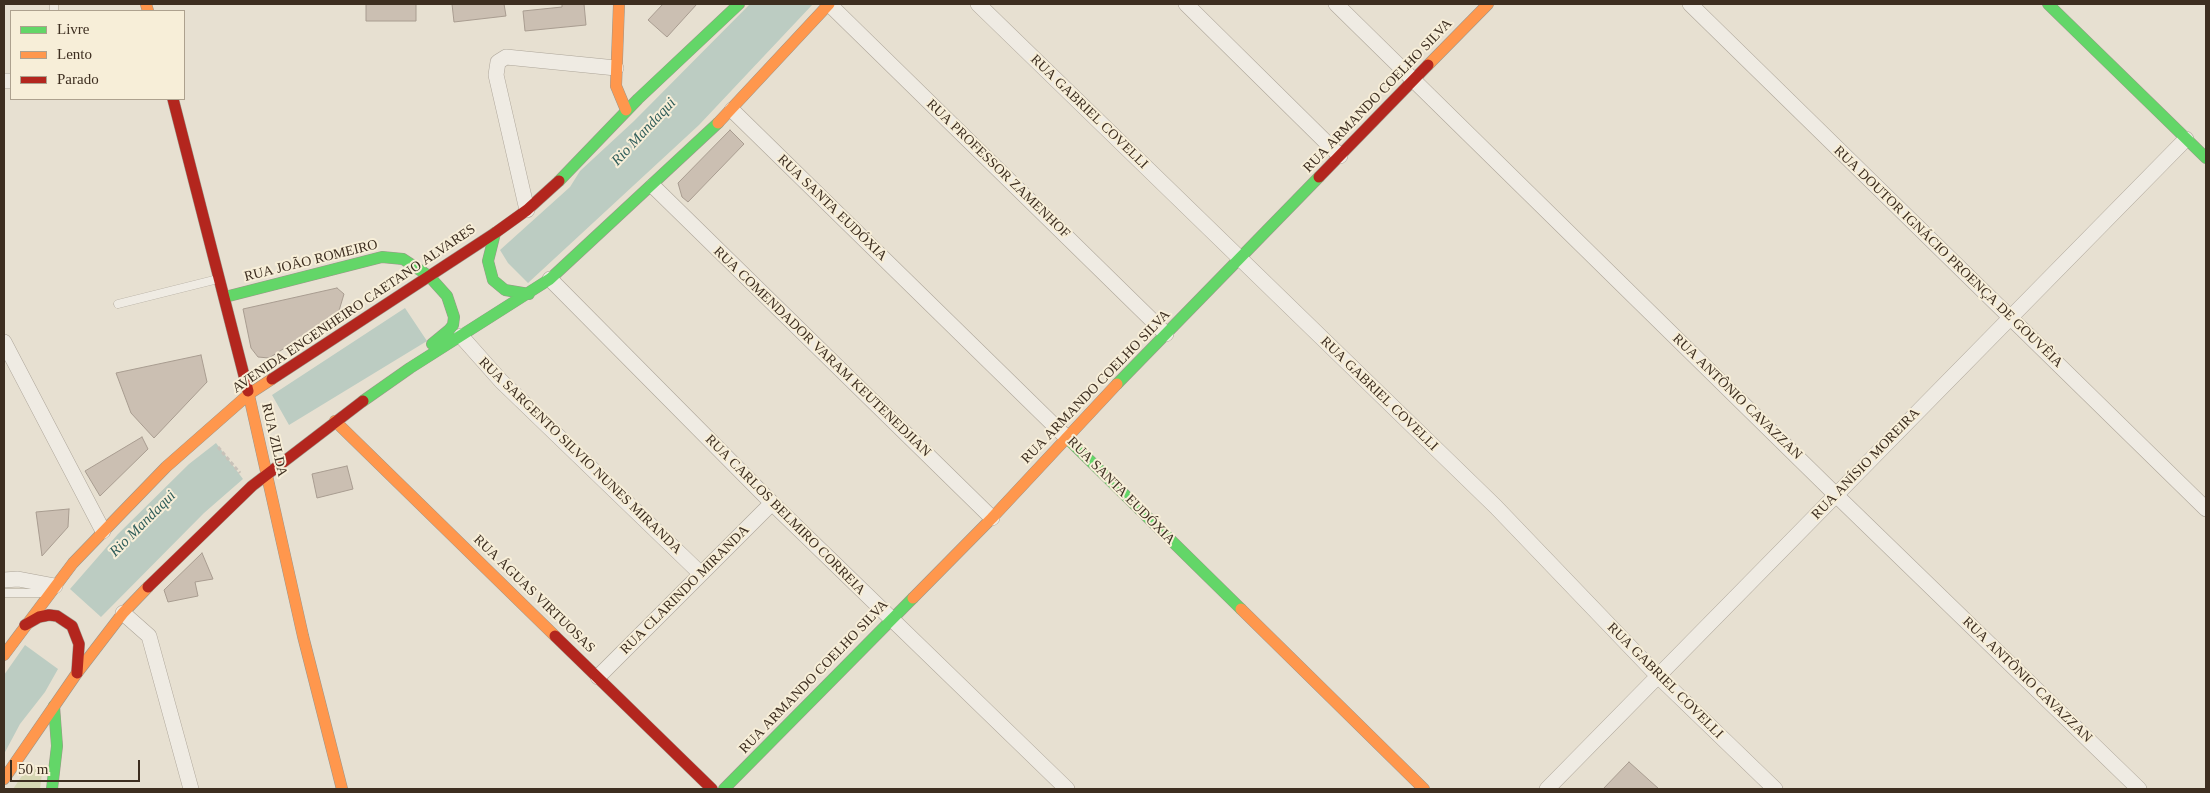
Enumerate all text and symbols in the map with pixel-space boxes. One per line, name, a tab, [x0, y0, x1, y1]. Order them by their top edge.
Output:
legend	[10, 10, 185, 100]
street label: RUA ARMANDO COELHO SILVA	[1300, 16, 1456, 176]
text: Livre	[57, 21, 89, 37]
text: Lento	[57, 46, 92, 62]
street label: RUA GABRIEL COVELLI	[1027, 51, 1151, 173]
text: Parado	[57, 71, 99, 87]
water label: Rio Mandaqui	[608, 94, 680, 170]
street label: RUA PROFESSOR ZAMENHOF	[923, 96, 1073, 242]
street label: RUA DOUTOR IGNÁCIO PROENÇA DE GOUVÊIA	[1830, 143, 2066, 371]
street label: RUA SANTA EUDÓXIA	[774, 151, 890, 265]
street label: AVENIDA ENGENHEIRO CAETANO ALVARES	[229, 221, 479, 397]
street label: RUA JOÃO ROMEIRO	[243, 236, 379, 286]
street label: RUA COMENDADOR VARAM KEUTENEDJIAN	[710, 243, 934, 461]
street label: RUA ARMANDO COELHO SILVA	[1018, 307, 1174, 467]
street label: RUA ANTÔNIO CAVAZZAN	[1669, 331, 1805, 463]
street label: RUA GABRIEL COVELLI	[1317, 333, 1441, 455]
street label: RUA SARGENTO SILVIO NUNES MIRANDA	[475, 354, 685, 558]
street label: RUA ZILDA	[257, 402, 291, 478]
street label: RUA ANÍSIO MOREIRA	[1808, 405, 1924, 523]
street label: RUA CARLOS BELMIRO CORREIA	[701, 431, 869, 599]
street label: RUA SANTA EUDÓXIA	[1063, 433, 1179, 549]
water label: Rio Mandaqui	[106, 487, 180, 561]
street label: RUA CLARINDO MIRANDA	[617, 522, 753, 658]
street label: RUA ÁGUAS VIRTUOSAS	[470, 532, 598, 656]
street label: RUA ARMANDO COELHO SILVA	[736, 597, 892, 757]
street label: RUA ANTÔNIO CAVAZZAN	[1959, 614, 2095, 746]
street label: RUA GABRIEL COVELLI	[1604, 620, 1726, 742]
scale bar	[12, 750, 142, 782]
text: 50 m	[18, 761, 48, 777]

